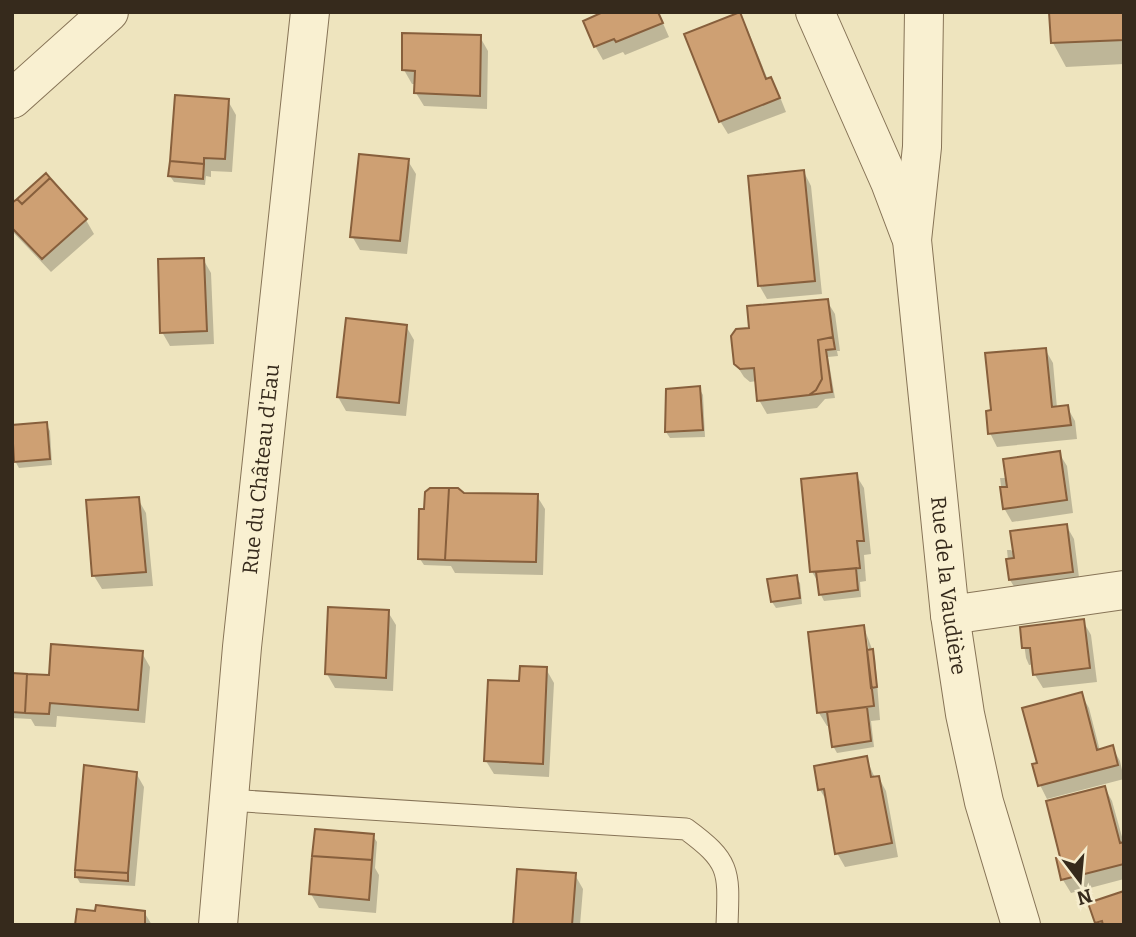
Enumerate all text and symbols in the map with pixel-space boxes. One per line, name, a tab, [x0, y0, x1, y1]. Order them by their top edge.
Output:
street label: Rue du Château d'Eau	[237, 363, 285, 575]
street label: Rue de la Vaudière	[925, 495, 972, 677]
north arrow	[1045, 846, 1115, 916]
text: N	[1074, 884, 1095, 910]

